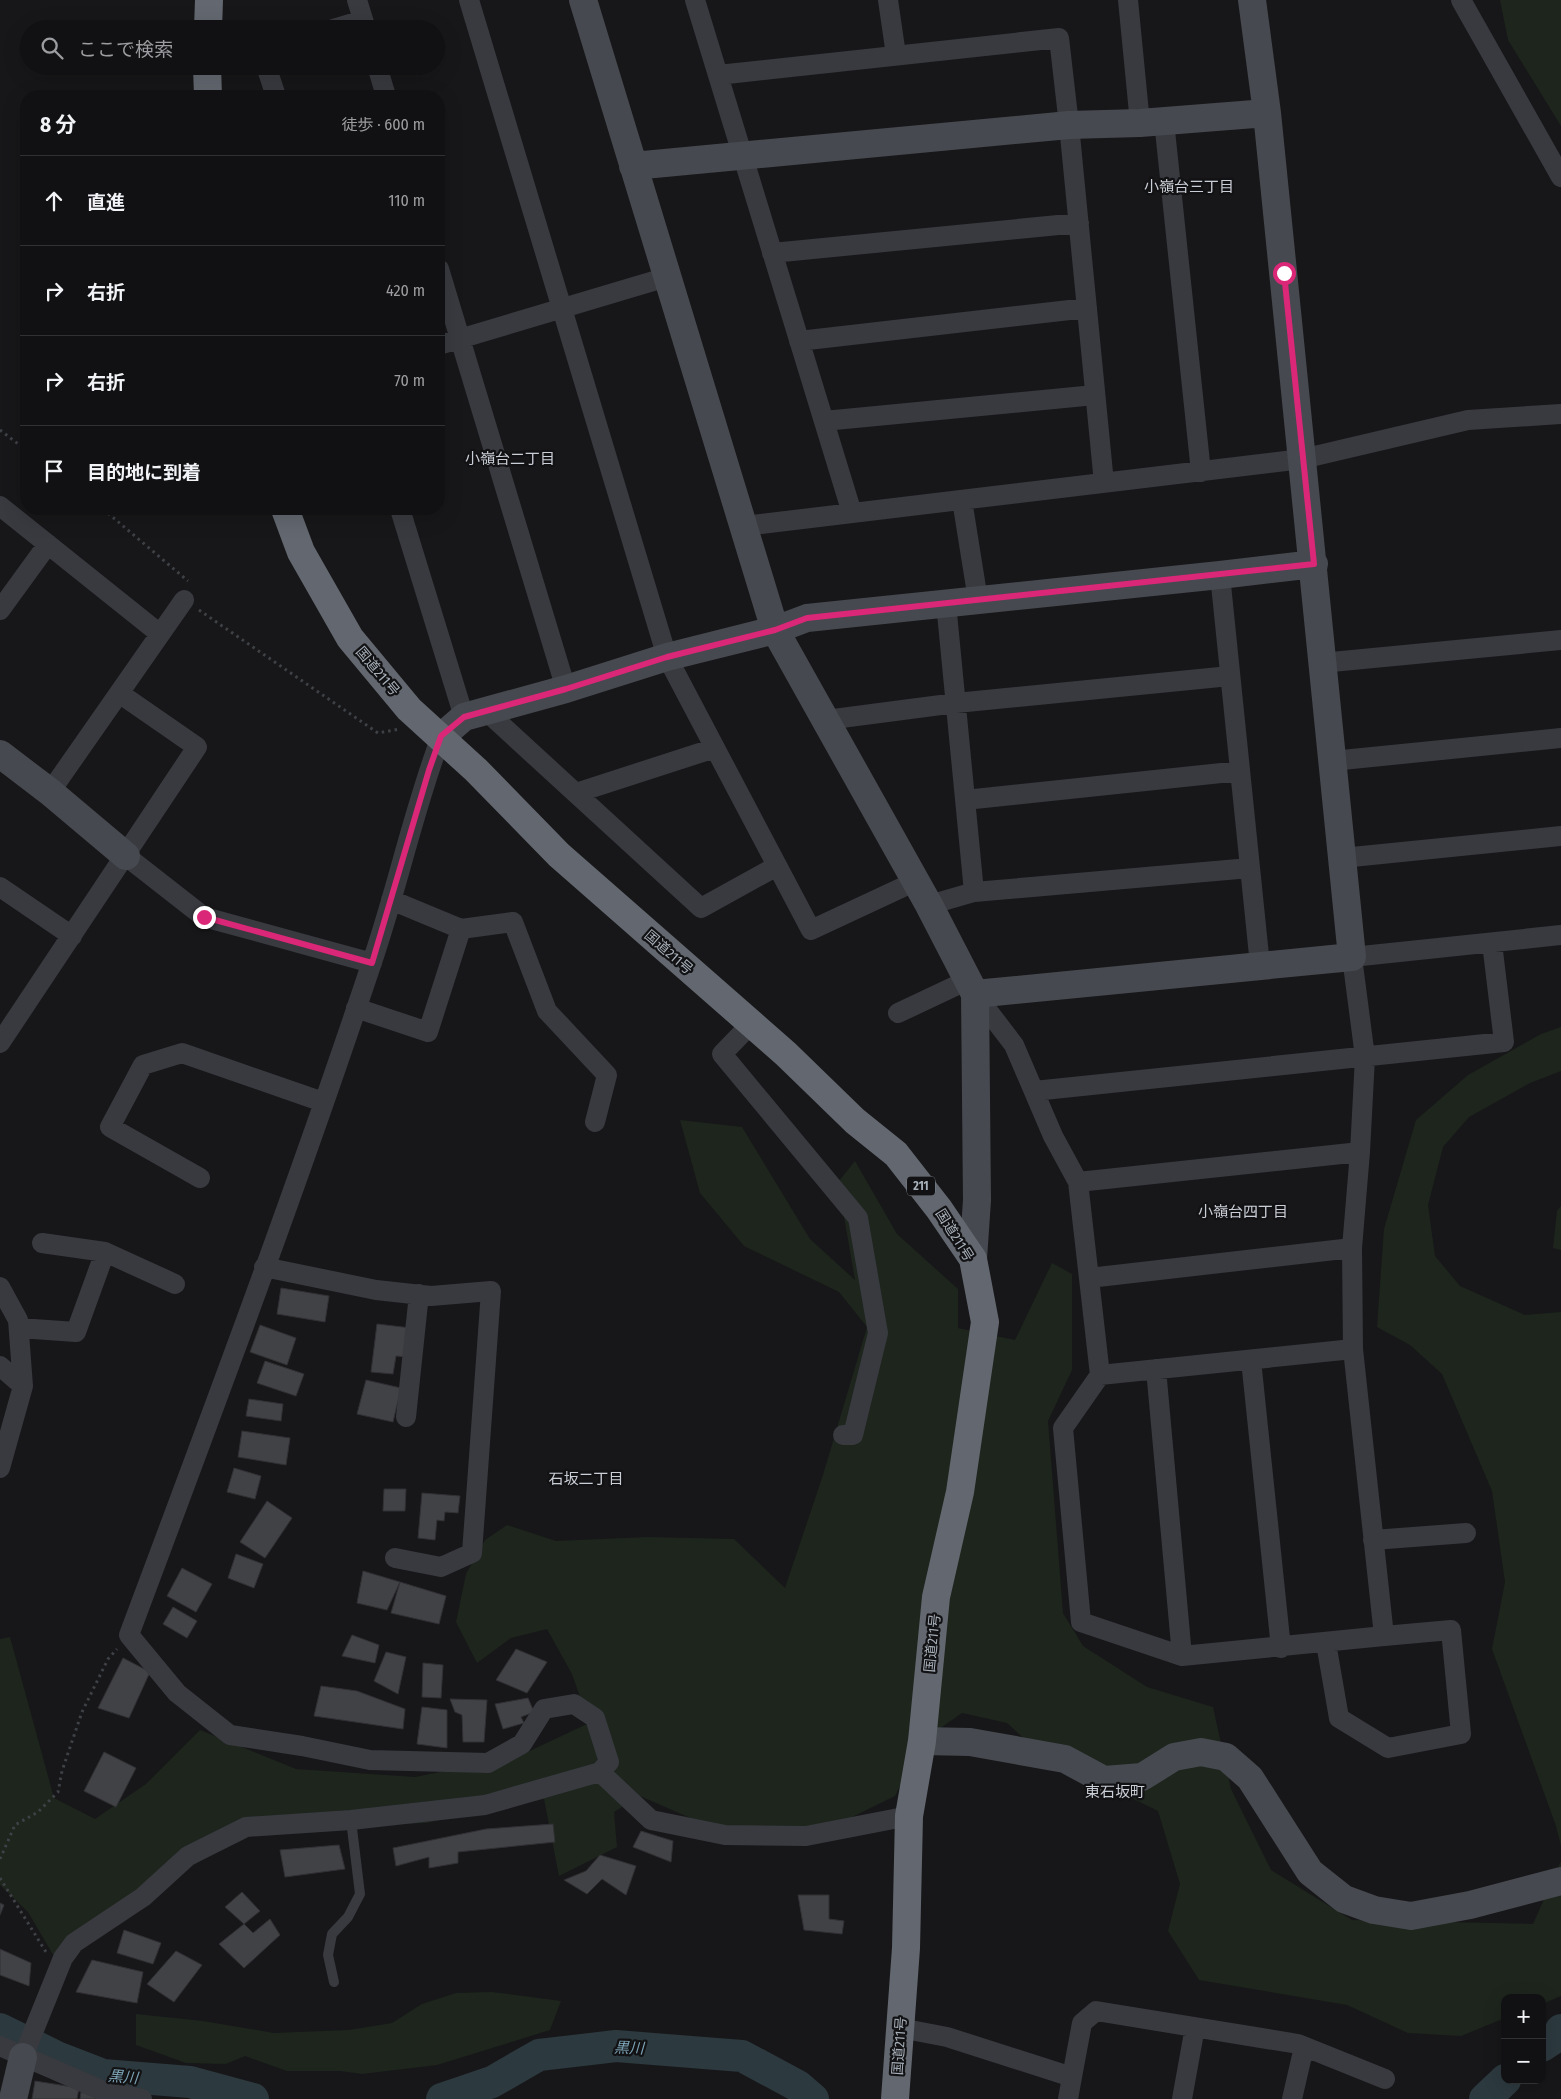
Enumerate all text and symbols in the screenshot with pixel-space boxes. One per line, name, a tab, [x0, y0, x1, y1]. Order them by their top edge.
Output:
search box	[20, 20, 445, 75]
icon: search	[38, 34, 66, 62]
text: ここで検索	[78, 38, 173, 61]
text: 8 分	[40, 112, 76, 138]
text: 徒歩 · 600 m	[341, 115, 425, 134]
district label: 小嶺台三丁目	[1144, 178, 1234, 196]
icon: ahead	[40, 187, 68, 215]
text: 直進	[87, 191, 125, 214]
text: 110 m	[388, 191, 425, 210]
route start	[1273, 262, 1296, 285]
icon: right	[40, 277, 68, 305]
text: 右折	[87, 281, 125, 304]
text: 420 m	[386, 281, 425, 300]
icon: right	[40, 367, 68, 395]
text: 右折	[87, 371, 125, 394]
text: 70 m	[394, 371, 425, 390]
district label: 小嶺台二丁目	[465, 450, 555, 468]
icon: arrive	[40, 457, 68, 485]
text: 目的地に到着	[87, 461, 201, 484]
street label: 国道211号	[352, 643, 403, 699]
route end	[193, 906, 216, 929]
street label: 国道211号	[641, 927, 696, 978]
road number: 211	[907, 1176, 935, 1196]
district label: 小嶺台四丁目	[1198, 1203, 1288, 1221]
street label: 国道211号	[932, 1206, 977, 1265]
district label: 石坂二丁目	[548, 1470, 624, 1488]
street label: 国道211号	[921, 1613, 944, 1673]
district label: 東石坂町	[1085, 1783, 1145, 1801]
map controls	[1501, 1994, 1546, 2084]
button: +	[1501, 1994, 1546, 2039]
street label: 国道211号	[889, 2016, 910, 2076]
water label: 黒川	[614, 2038, 646, 2058]
button: −	[1501, 2039, 1546, 2084]
water label: 黒川	[107, 2067, 141, 2087]

